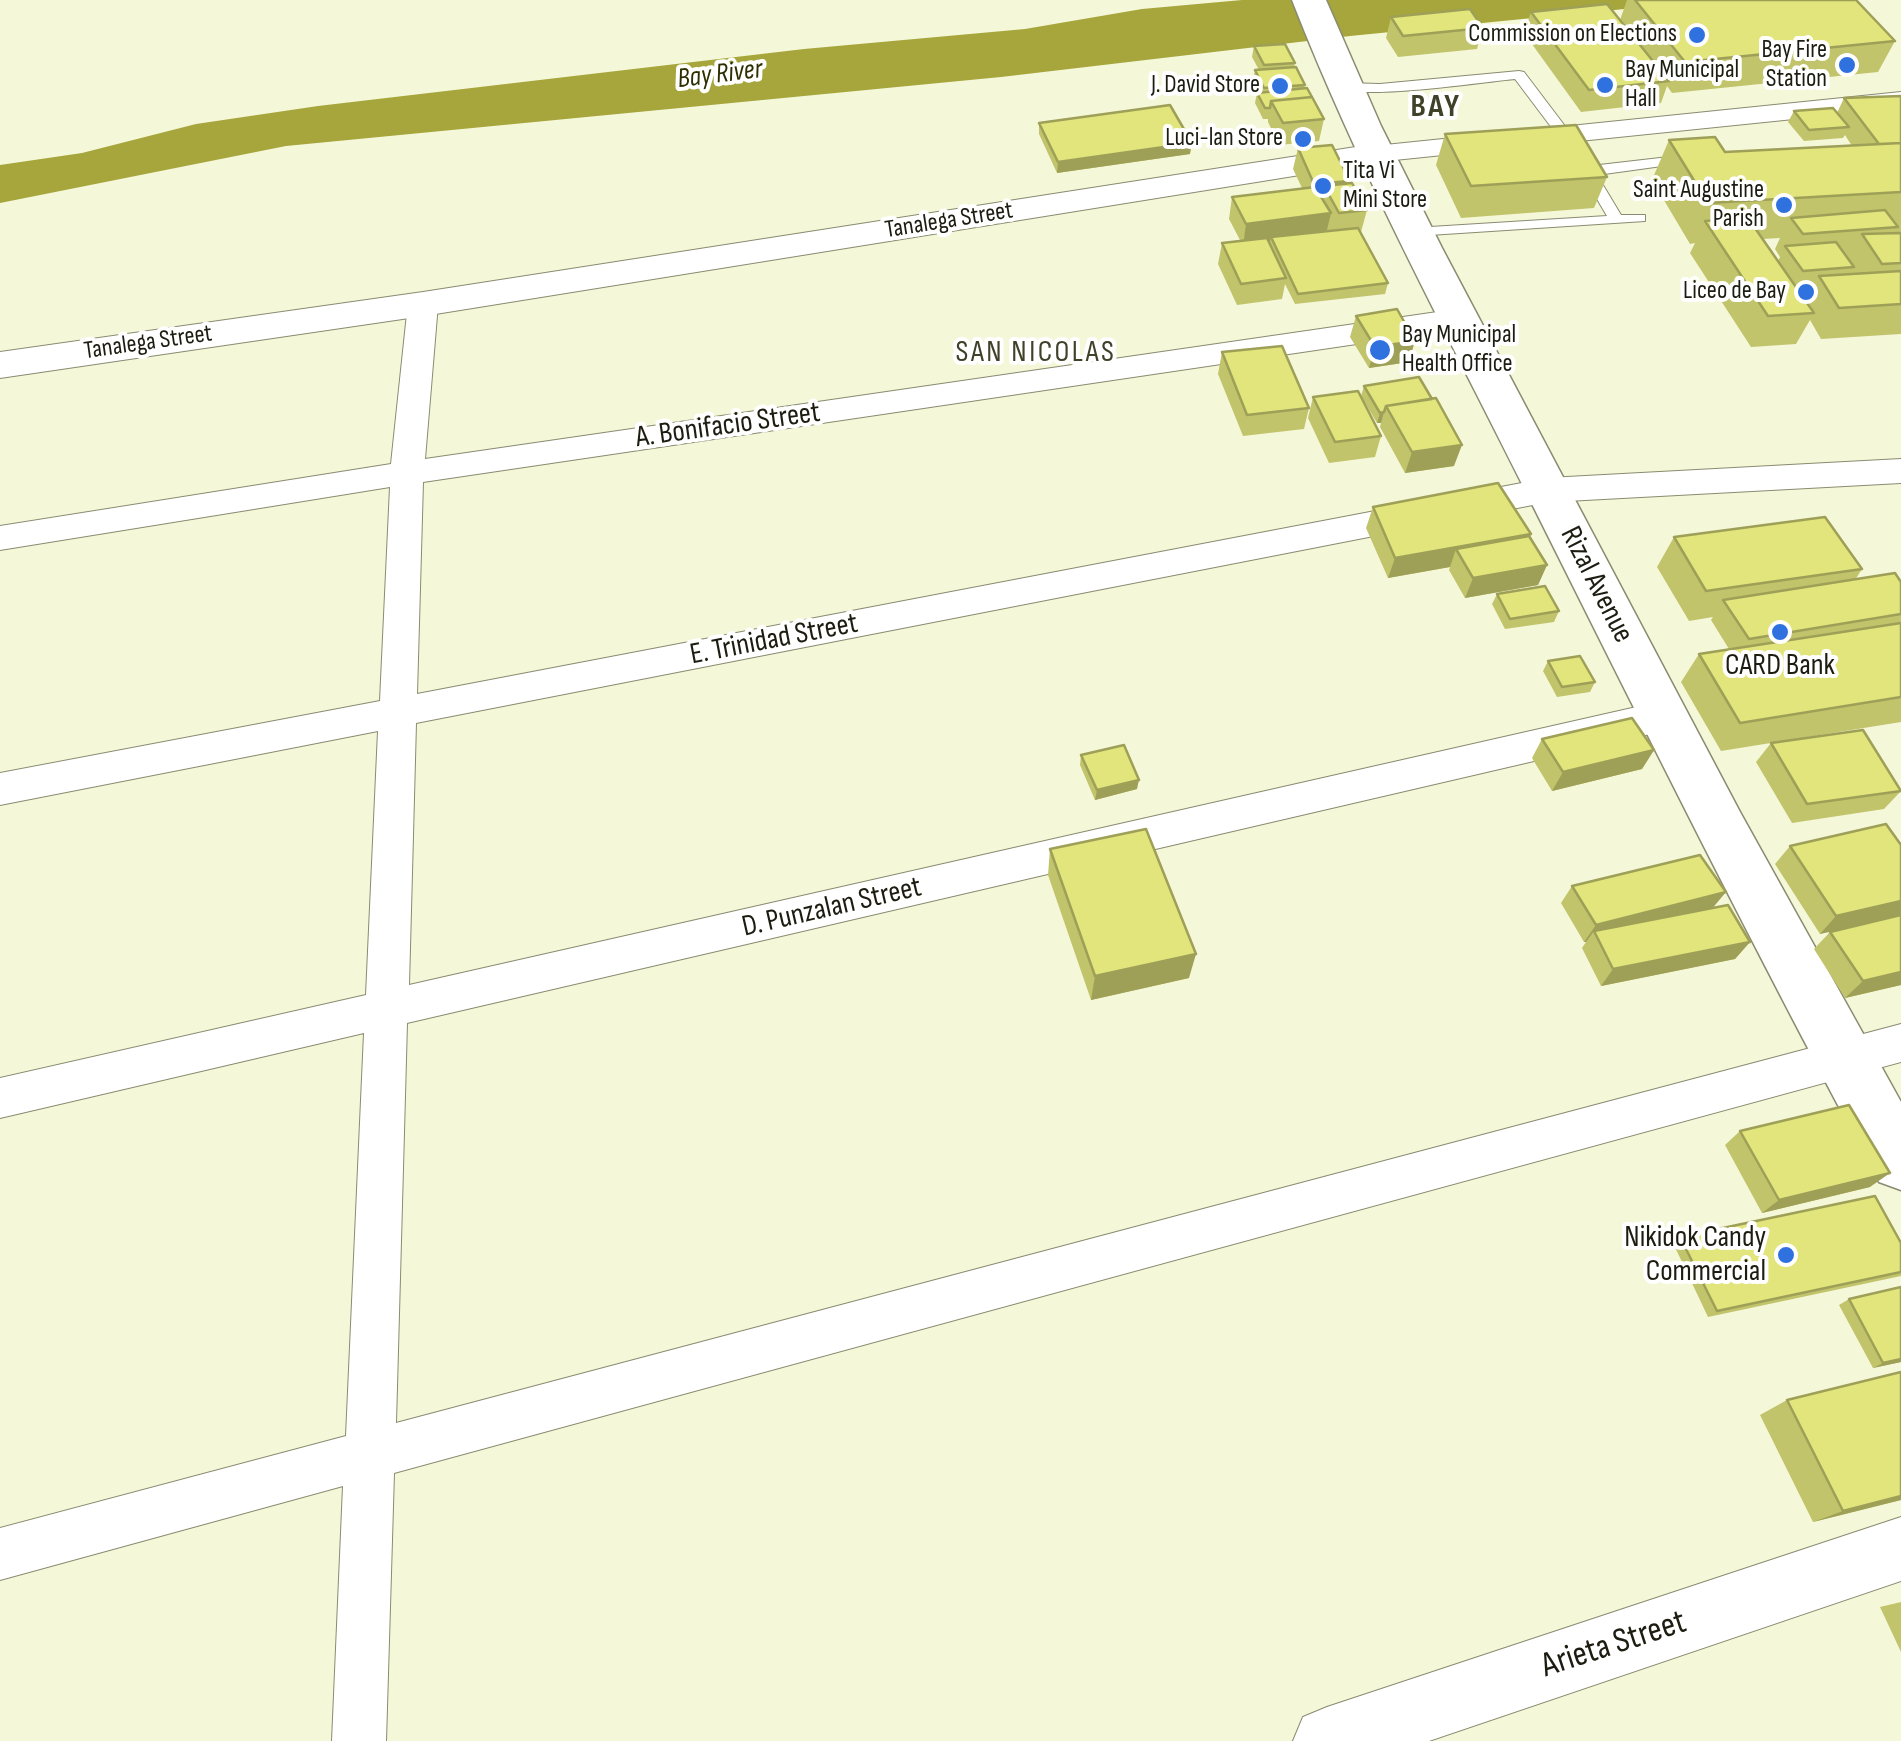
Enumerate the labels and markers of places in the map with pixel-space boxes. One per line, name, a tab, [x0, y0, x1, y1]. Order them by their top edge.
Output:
place label: Commission on Elections	[1468, 20, 1677, 50]
marker: Commission on Elections	[1686, 24, 1708, 46]
place label: Bay Fire Station	[1761, 36, 1827, 95]
marker: Bay Fire Station	[1836, 54, 1858, 76]
place label: Bay Municipal Hall	[1625, 56, 1739, 115]
place label: J. David Store	[1151, 71, 1260, 101]
marker: Bay Municipal Hall	[1594, 74, 1616, 96]
marker: J. David Store	[1269, 75, 1291, 97]
place label: Luci-lan Store	[1165, 124, 1283, 154]
marker: Luci-lan Store	[1292, 128, 1314, 150]
place label: Tita Vi Mini Store	[1343, 157, 1427, 216]
marker: Tita Vi Mini Store	[1312, 175, 1334, 197]
place label: Saint Augustine Parish	[1633, 176, 1764, 235]
marker: Saint Augustine Parish	[1773, 194, 1795, 216]
place label: Liceo de Bay	[1683, 277, 1786, 307]
marker: Liceo de Bay	[1795, 281, 1817, 303]
place label: Bay Municipal Health Office	[1402, 321, 1516, 380]
marker: Bay Municipal Health Office	[1367, 337, 1393, 363]
marker: CARD Bank	[1769, 621, 1791, 643]
place label: CARD Bank	[1725, 648, 1835, 684]
place label: Nikidok Candy Commercial	[1624, 1220, 1766, 1290]
marker: Nikidok Candy Commercial	[1775, 1244, 1797, 1266]

